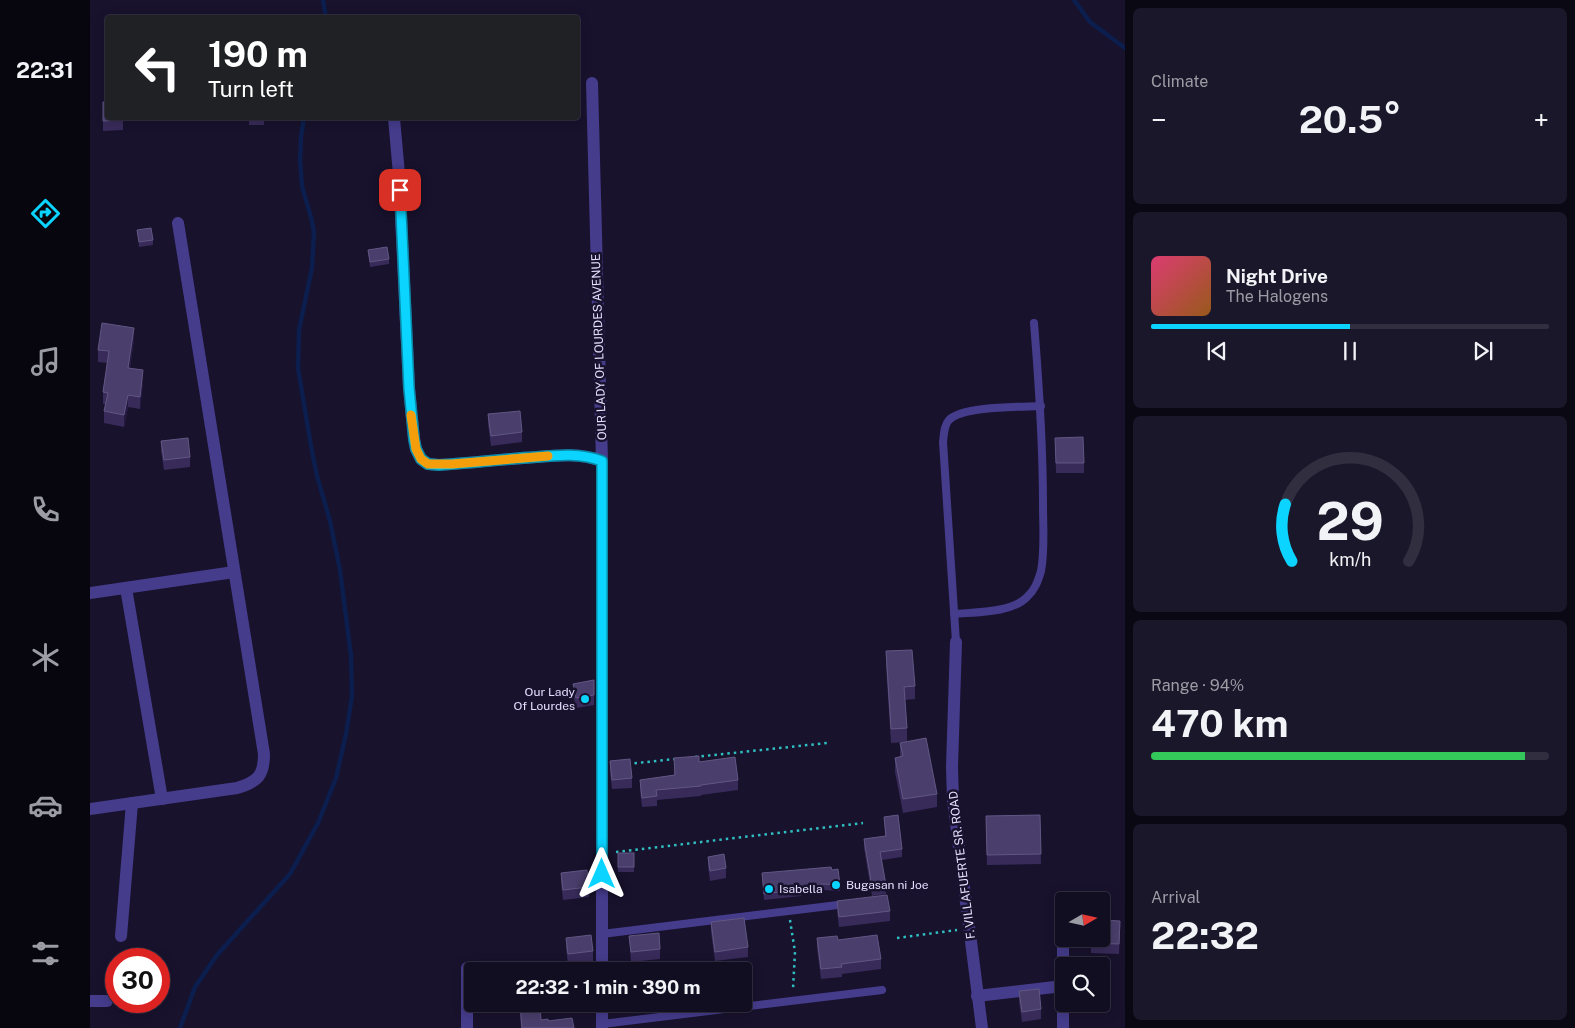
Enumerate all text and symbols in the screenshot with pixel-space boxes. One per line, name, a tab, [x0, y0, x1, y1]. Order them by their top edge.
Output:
text: 190 m	[208, 34, 308, 75]
icon: left	[125, 35, 190, 100]
text: 22:31	[16, 57, 74, 83]
text: Climate	[1151, 72, 1208, 91]
text: Turn left	[208, 76, 294, 102]
text: 20.5°	[1299, 97, 1401, 142]
text: −	[1151, 103, 1167, 136]
text: +	[1533, 103, 1549, 136]
pin	[379, 169, 421, 211]
icon: arrive	[386, 176, 414, 204]
icon: directions	[28, 196, 63, 231]
street label: OUR LADY OF LOURDES AVENUE	[589, 254, 609, 440]
text: Night Drive	[1226, 265, 1328, 287]
text: The Halogens	[1226, 287, 1328, 306]
icon: previous	[1203, 337, 1231, 365]
icon: pause	[1336, 337, 1364, 365]
icon: next	[1469, 337, 1497, 365]
icon: music	[28, 344, 63, 379]
text: 29	[1316, 491, 1384, 552]
icon: phone	[28, 492, 63, 527]
text: km/h	[1329, 549, 1371, 570]
icon: climate	[28, 640, 63, 675]
text: Range · 94%	[1151, 676, 1244, 695]
place label: Our Lady Of Lourdes	[513, 685, 576, 713]
marker: Our Lady Of Lourdes	[579, 693, 591, 705]
text: 470 km	[1151, 701, 1288, 746]
icon: car	[28, 788, 63, 823]
street label: F. VILLAFUERTE SR. ROAD	[946, 790, 978, 940]
position arrow	[575, 847, 627, 899]
place label: Bugasan ni Joe	[846, 878, 929, 892]
marker: Bugasan ni Joe	[830, 879, 842, 891]
place label: Isabella	[779, 882, 823, 896]
marker: Isabella	[763, 883, 775, 895]
text: Arrival	[1151, 888, 1200, 907]
north arrow	[1055, 892, 1110, 948]
map controls	[1055, 892, 1110, 1012]
text: 22:32	[1151, 913, 1259, 958]
icon: filters	[28, 936, 63, 971]
speed limit sign: 30	[105, 948, 170, 1013]
button: search	[1055, 957, 1110, 1012]
text: 22:32 · 1 min · 390 m	[515, 976, 701, 998]

